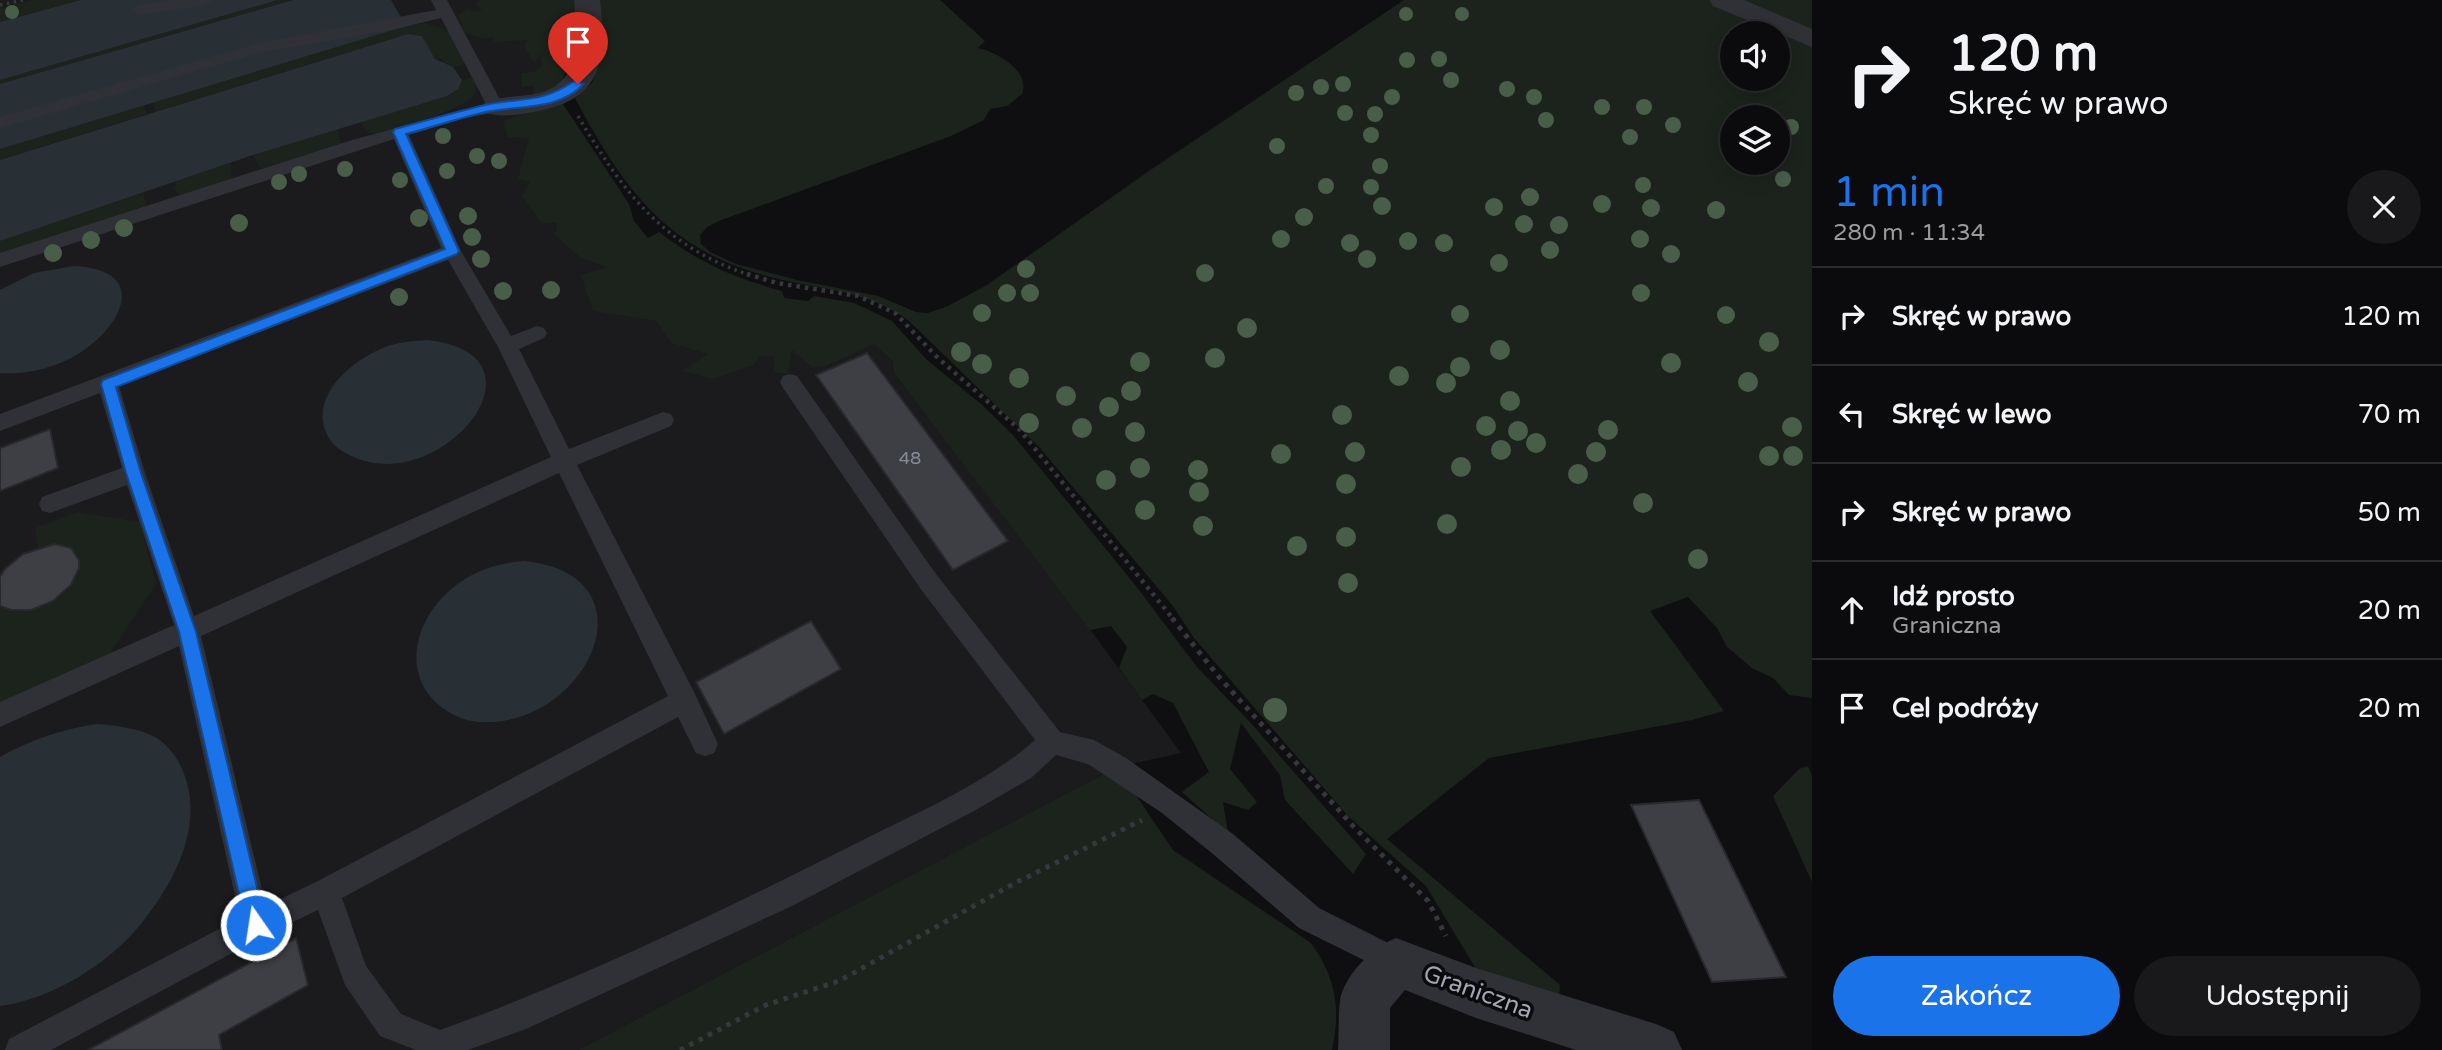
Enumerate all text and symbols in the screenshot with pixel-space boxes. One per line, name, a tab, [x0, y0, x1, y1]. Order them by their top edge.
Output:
pin	[548, 12.0, 608, 84]
map controls	[1720, 21, 1790, 175]
button: sound	[1720, 21, 1790, 91]
icon: arrive	[559, 23, 597, 61]
text: 120 m	[1948, 25, 2098, 84]
icon: right	[1833, 28, 1924, 119]
text: Skręć w prawo	[1948, 85, 2169, 123]
button: layers	[1720, 105, 1790, 175]
text: 1 min	[1833, 167, 1945, 218]
button: close	[2347, 170, 2421, 244]
text: 280 m · 11:34	[1833, 219, 1985, 247]
icon: right	[1833, 297, 1871, 335]
text: Skręć w prawo	[1892, 301, 2071, 332]
text: 120 m	[2341, 301, 2421, 332]
icon: left	[1833, 395, 1871, 433]
text: Skręć w lewo	[1892, 399, 2052, 430]
text: 70 m	[2358, 399, 2421, 430]
house number: 48	[899, 447, 921, 469]
icon: right	[1833, 493, 1871, 531]
text: Skręć w prawo	[1892, 497, 2071, 528]
text: 50 m	[2358, 497, 2421, 528]
text: Idź prosto	[1892, 581, 2015, 612]
icon: ahead	[1833, 591, 1871, 629]
text: 20 m	[2358, 595, 2421, 626]
text: Graniczna	[1892, 612, 2002, 640]
icon: arrive	[1833, 689, 1871, 727]
text: Cel podróży	[1892, 693, 2039, 724]
text: 20 m	[2358, 693, 2421, 724]
position arrow	[219, 888, 293, 962]
button: Zakończ	[1833, 956, 2120, 1036]
button: Udostępnij	[2134, 956, 2421, 1036]
street label: Graniczna	[1419, 959, 1537, 1025]

